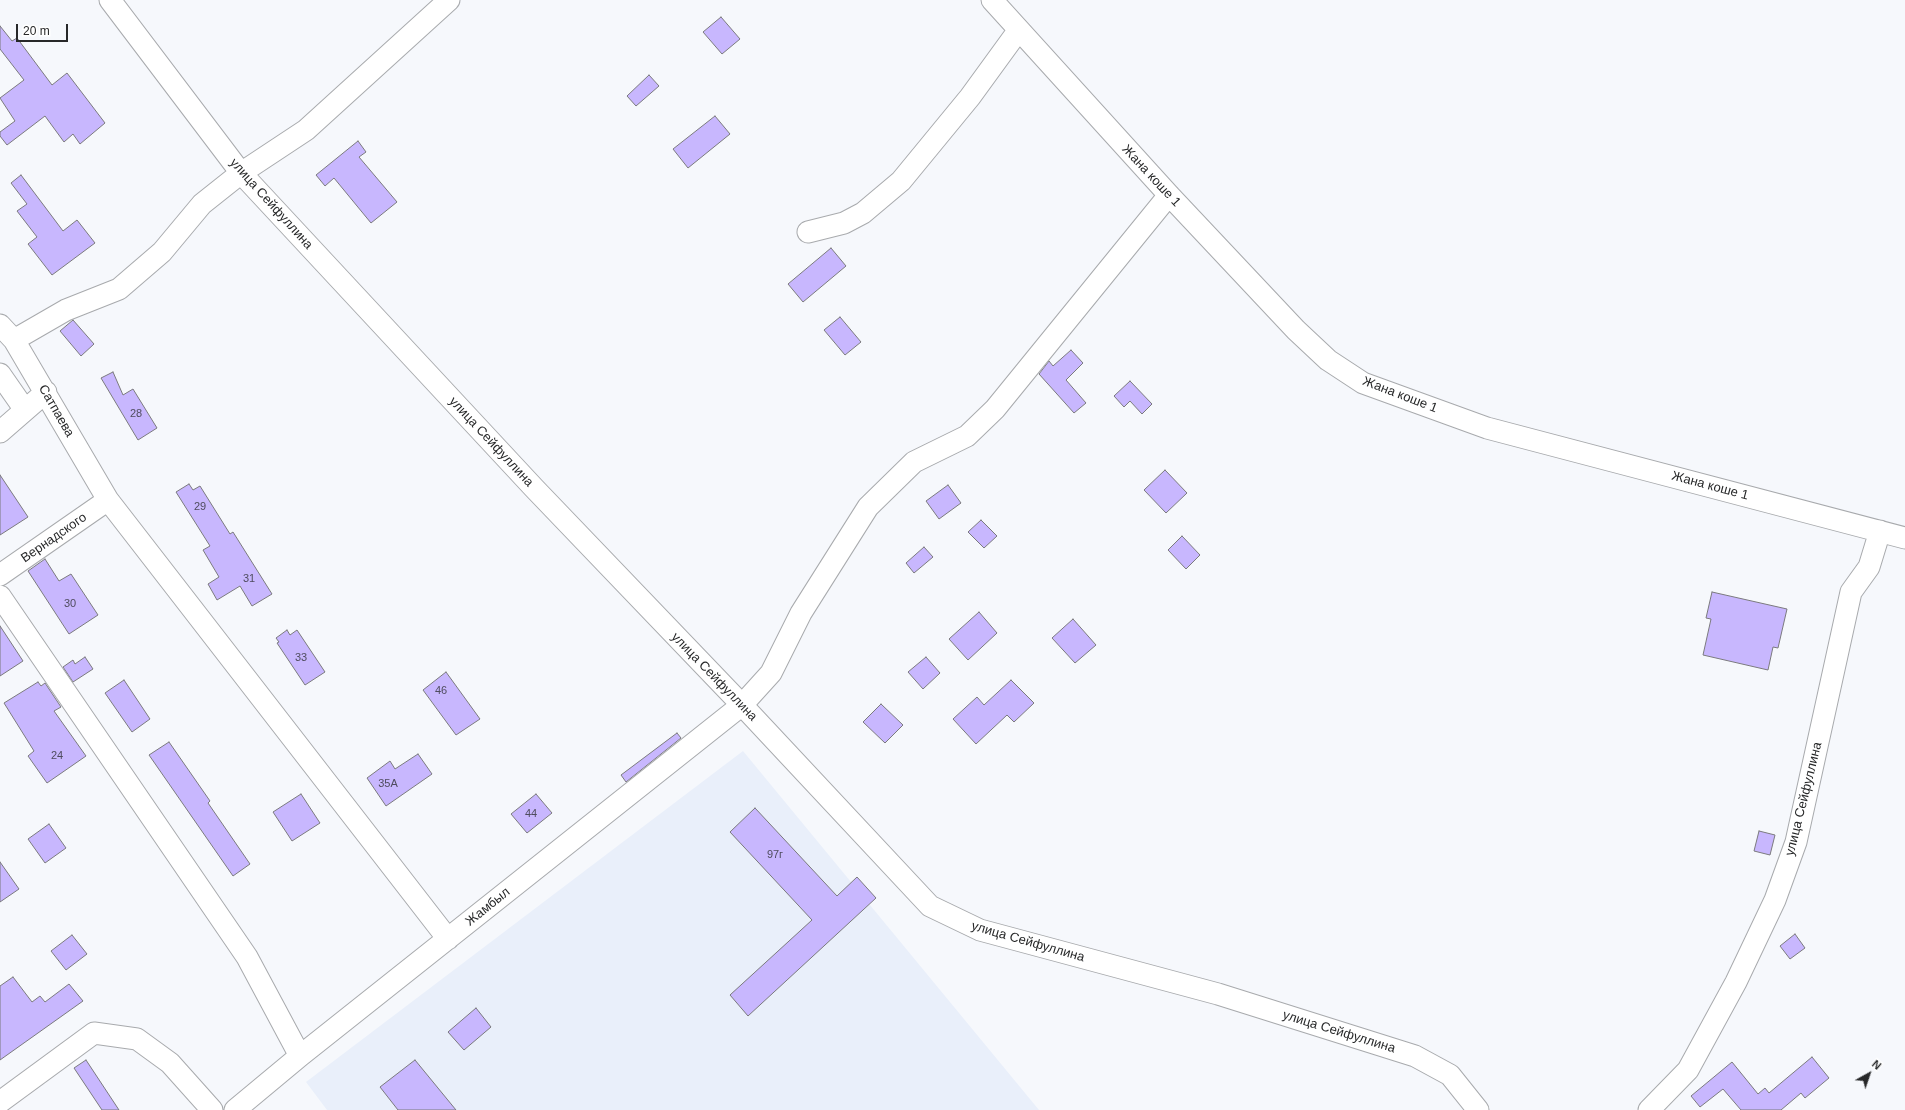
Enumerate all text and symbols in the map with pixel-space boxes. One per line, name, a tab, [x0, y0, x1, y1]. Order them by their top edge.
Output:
scale bar	[18, 16, 70, 42]
text: 20 m	[23, 24, 50, 38]
street label: Жана коше 1	[1118, 142, 1184, 210]
street label: улица Сейфуллина	[226, 155, 316, 253]
street label: Жана коше 1	[1360, 374, 1440, 416]
street label: Сатпаева	[35, 382, 77, 440]
street label: улица Сейфуллина	[445, 394, 537, 490]
house number: 28	[130, 407, 142, 421]
street label: Жана коше 1	[1670, 468, 1750, 504]
house number: 29	[194, 500, 206, 514]
street label: Вернадского	[18, 510, 90, 566]
house number: 31	[243, 572, 255, 586]
house number: 30	[64, 597, 76, 611]
street label: улица Сейфуллина	[668, 630, 760, 724]
house number: 33	[295, 651, 307, 665]
house number: 46	[435, 684, 447, 698]
street label: улица Сейфуллина	[1782, 740, 1826, 858]
house number: 24	[51, 749, 63, 763]
house number: 35А	[378, 777, 398, 791]
house number: 44	[525, 807, 537, 821]
house number: 97г	[767, 848, 783, 862]
street label: Жамбыл	[463, 884, 513, 930]
street label: улица Сейфуллина	[970, 918, 1086, 966]
street label: улица Сейфуллина	[1281, 1007, 1397, 1057]
north arrow	[1849, 1054, 1889, 1094]
text: N	[1870, 1058, 1884, 1072]

